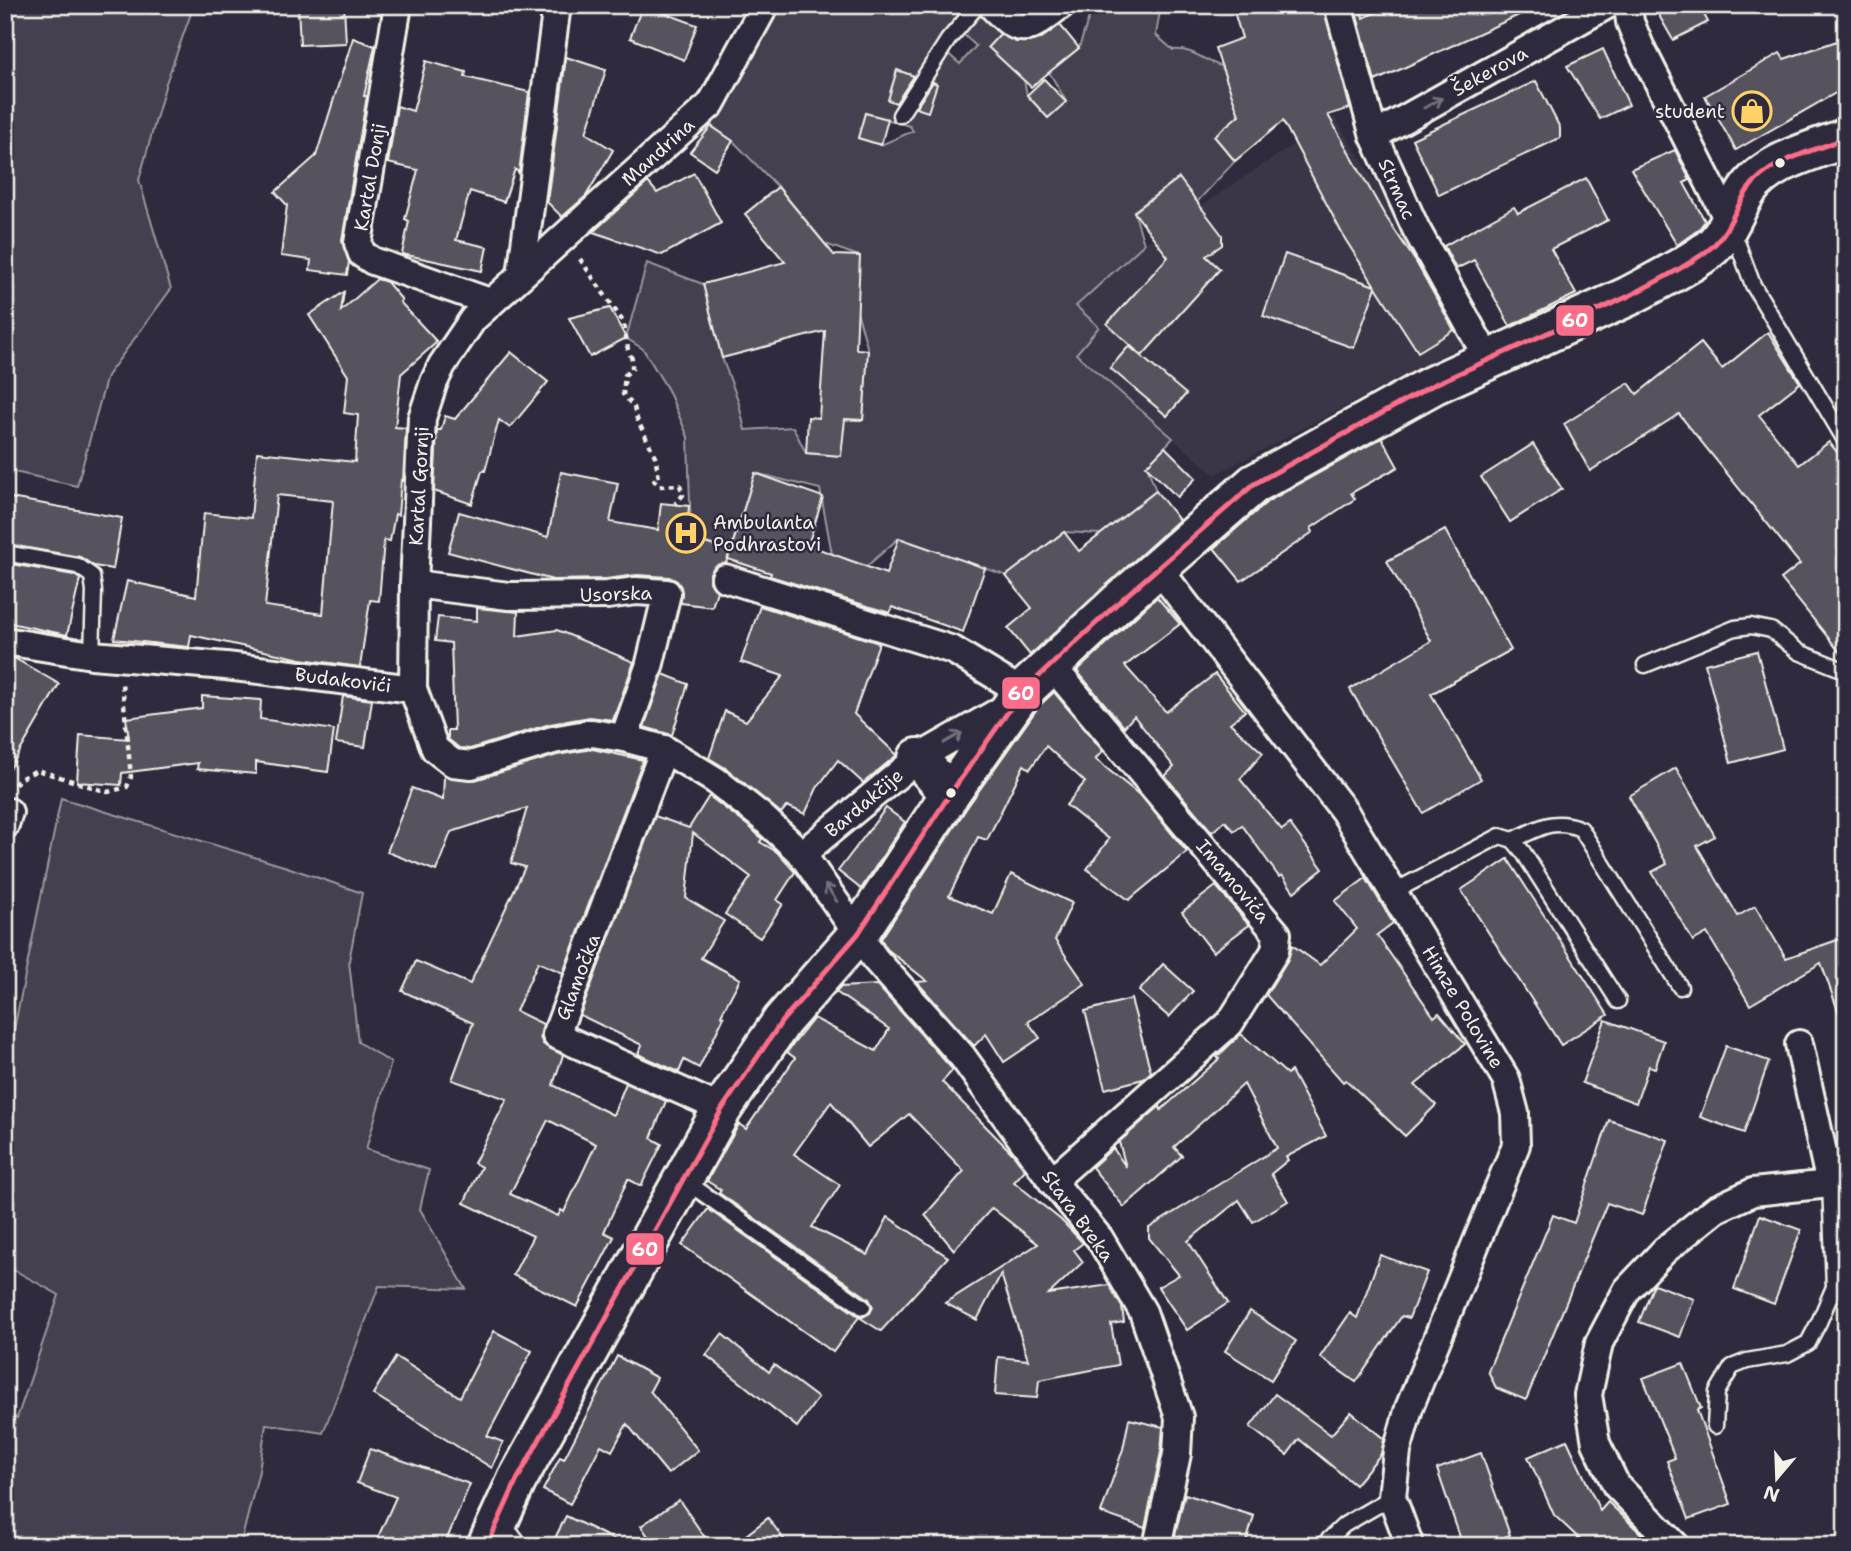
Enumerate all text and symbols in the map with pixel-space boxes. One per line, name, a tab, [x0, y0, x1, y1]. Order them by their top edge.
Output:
street label: Šekerova	[1447, 39, 1532, 102]
shop icon: student	[1731, 90, 1773, 132]
one-way arrow	[1422, 96, 1443, 109]
place label: student	[1655, 99, 1725, 124]
street label: Mandrina	[616, 112, 700, 191]
street label: Kartal Donji	[348, 121, 392, 233]
street label: Strmac	[1372, 154, 1422, 224]
unlabelled marker	[1773, 156, 1787, 170]
line badge: 60	[1555, 304, 1595, 337]
text: 60	[1562, 308, 1588, 333]
street label: Kartal Gornji	[403, 426, 435, 546]
place label: Ambulanta Podhrastovi	[713, 510, 821, 557]
hospital icon: Ambulanta Podhrastovi	[665, 512, 707, 554]
street label: Usorska	[579, 580, 653, 608]
street label: Budakovići	[293, 662, 393, 698]
line badge: 60	[1001, 676, 1041, 710]
text: 60	[1008, 681, 1034, 706]
one-way arrow	[942, 731, 963, 744]
street label: Bardakčije	[820, 763, 908, 843]
unlabelled marker	[944, 786, 958, 800]
street label: Imamovića	[1191, 834, 1275, 928]
one-way arrow	[824, 884, 838, 904]
street label: Glamočka	[550, 930, 606, 1024]
street label: Himze Polovine	[1416, 941, 1510, 1073]
street label: Stara Breka	[1036, 1165, 1120, 1267]
line badge: 60	[625, 1232, 665, 1266]
text: 60	[632, 1237, 658, 1262]
north arrow	[1742, 1442, 1812, 1512]
text: N	[1760, 1479, 1783, 1508]

